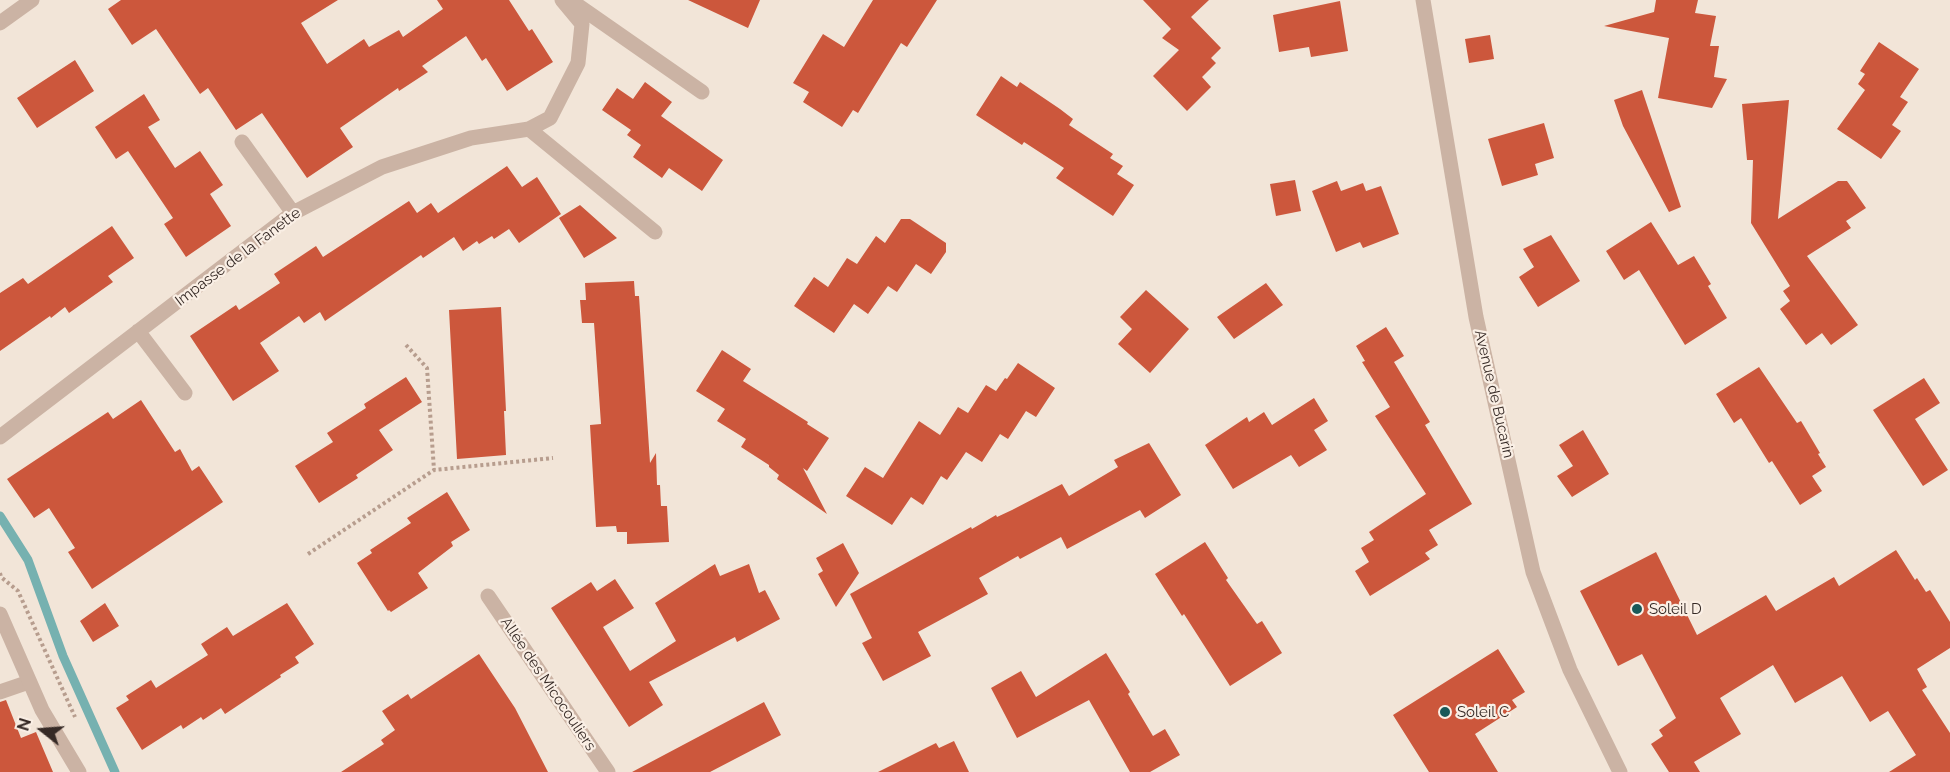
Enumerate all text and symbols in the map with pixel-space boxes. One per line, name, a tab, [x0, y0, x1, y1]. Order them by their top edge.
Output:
street label: Impasse de la Fanette	[172, 204, 304, 310]
street label: Avenue de Bucarin	[1470, 328, 1518, 460]
place label: Soleil D	[1649, 600, 1702, 618]
marker: Soleil D	[1630, 602, 1644, 616]
street label: Allée des Micocouliers	[497, 614, 599, 754]
north arrow	[12, 700, 72, 760]
place label: Soleil C	[1457, 703, 1509, 721]
marker: Soleil C	[1438, 705, 1452, 719]
text: N	[13, 716, 35, 733]

